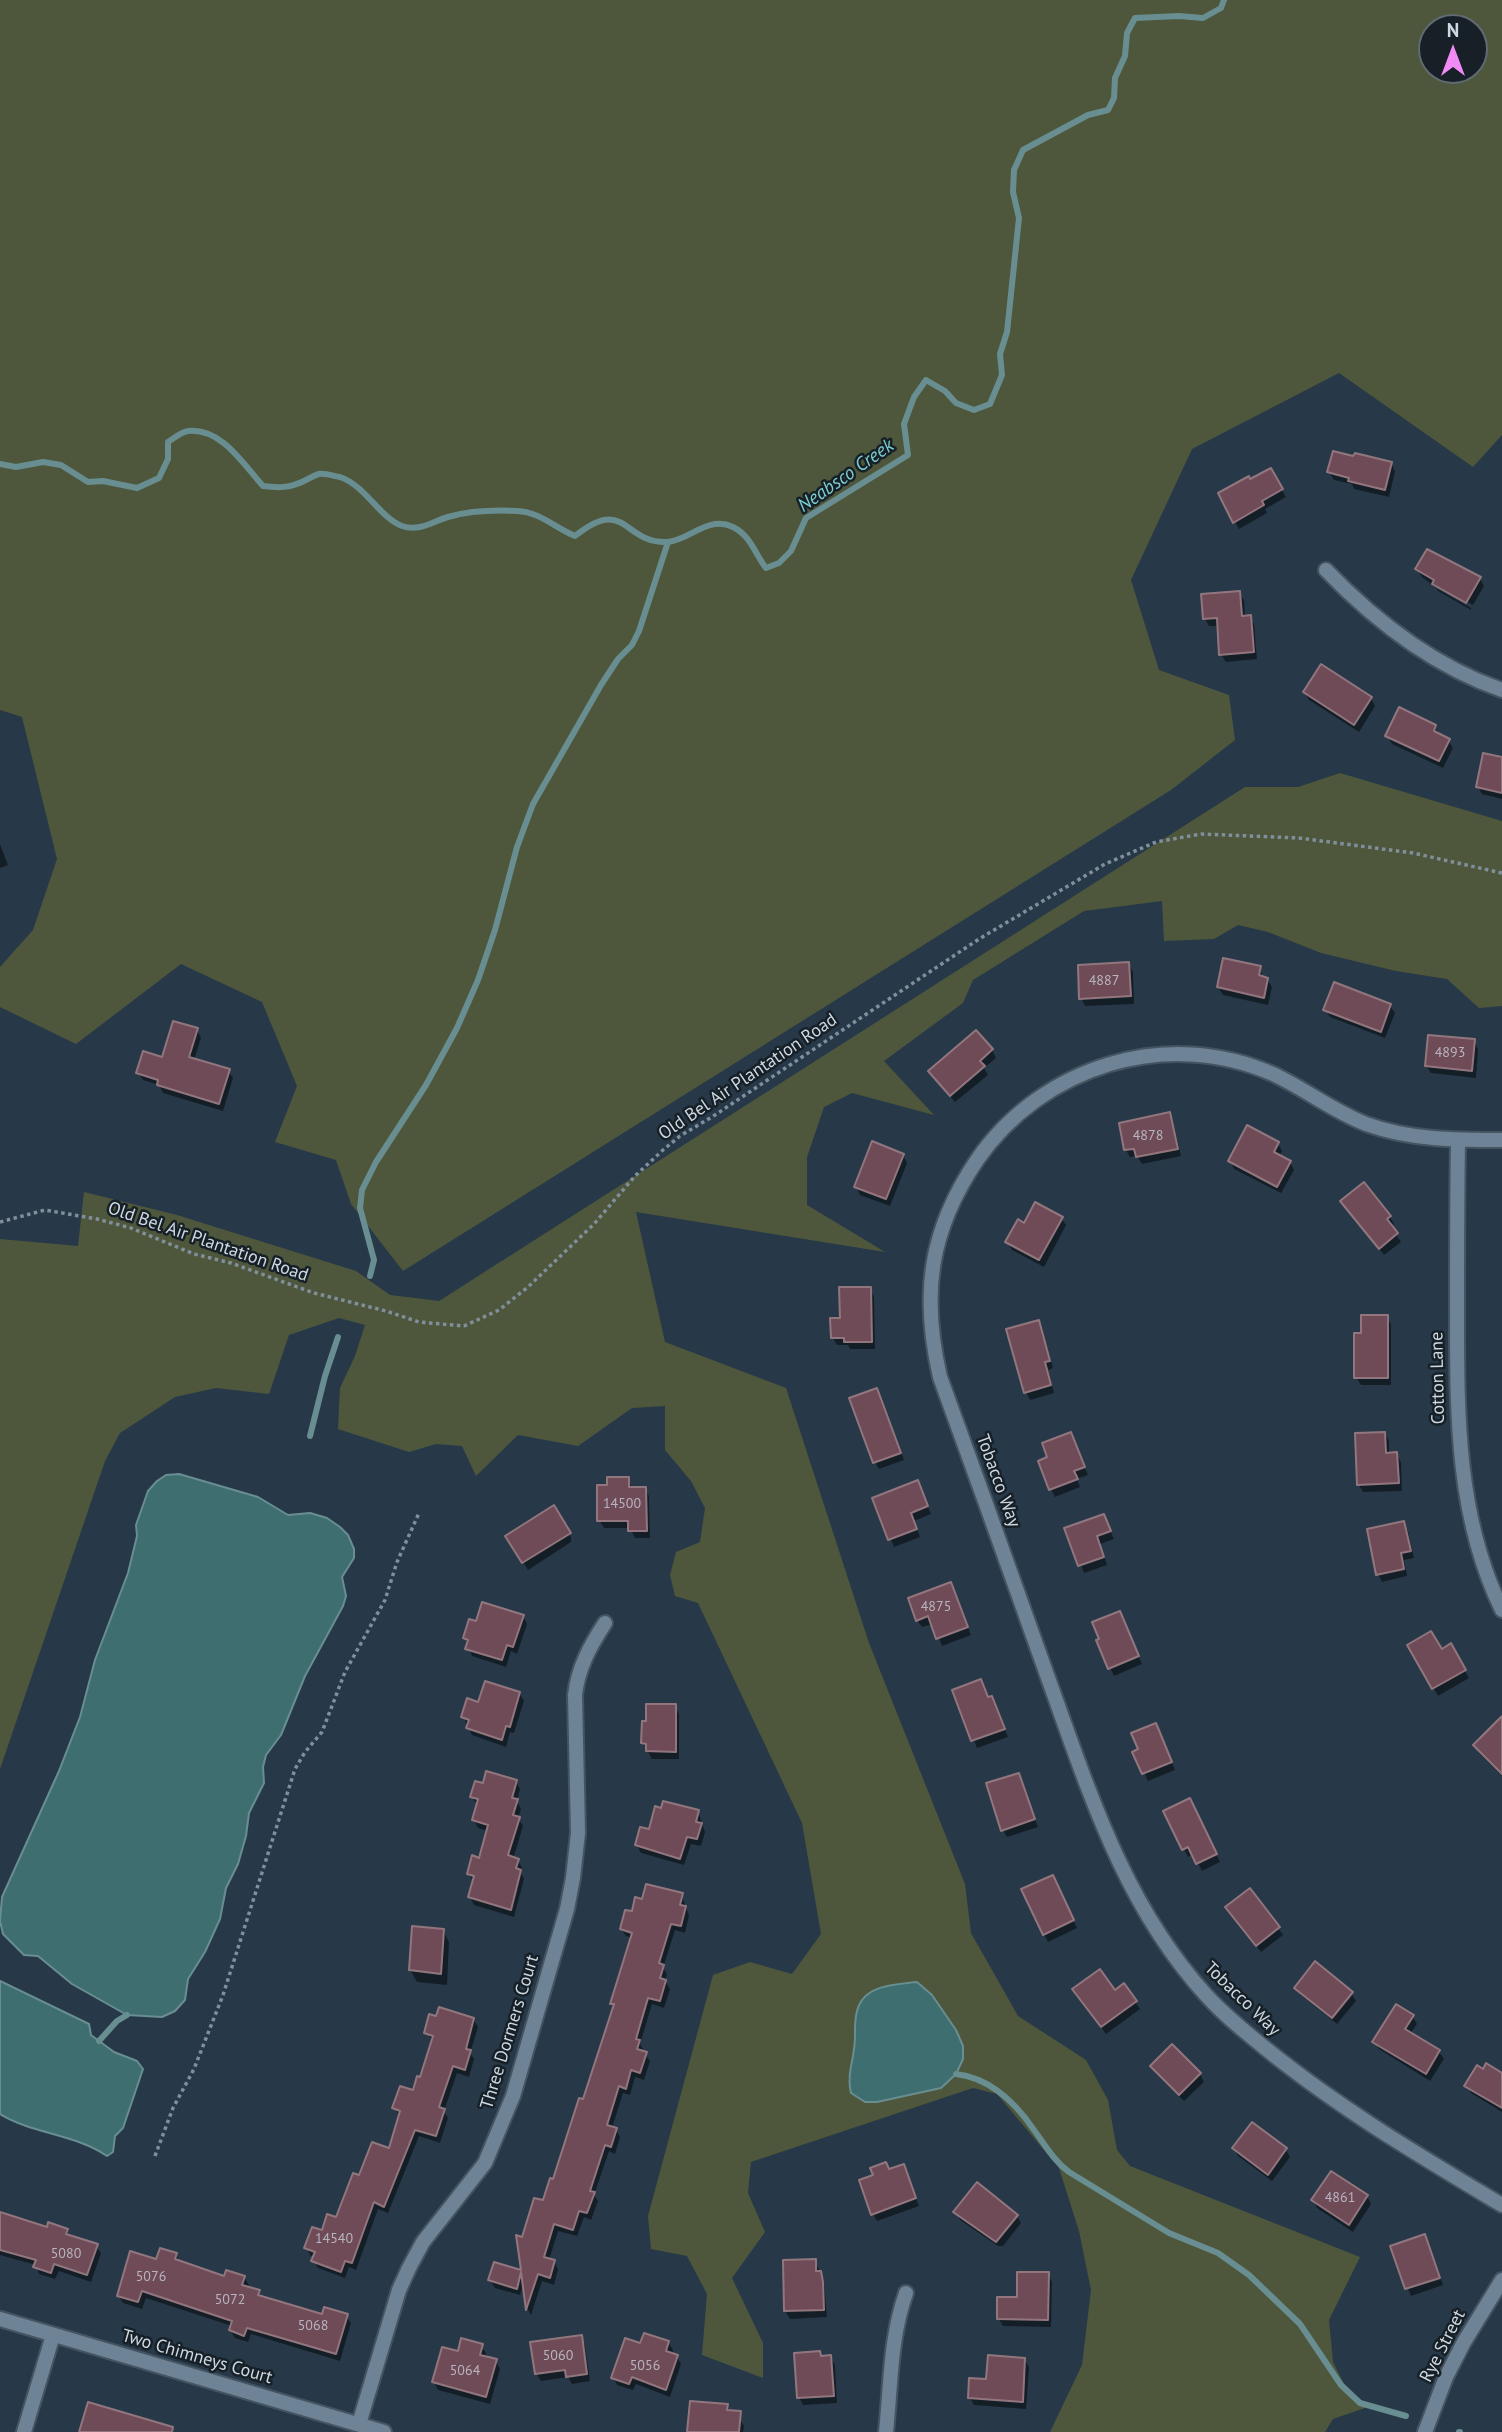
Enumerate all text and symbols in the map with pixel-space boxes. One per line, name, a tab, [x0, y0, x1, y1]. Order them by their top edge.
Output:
north arrow	[1418, 14, 1488, 84]
text: N	[1447, 18, 1459, 42]
water label: Neabsco Creek	[794, 435, 898, 517]
house number: 4887	[1089, 973, 1119, 989]
street label: Old Bel Air Plantation Road	[655, 1009, 841, 1145]
house number: 4893	[1435, 1045, 1465, 1061]
house number: 4878	[1133, 1128, 1163, 1144]
street label: Old Bel Air Plantation Road	[105, 1198, 311, 1286]
street label: Cotton Lane	[1426, 1332, 1450, 1424]
street label: Tobacco Way	[971, 1432, 1025, 1530]
house number: 14500	[603, 1496, 641, 1512]
house number: 4875	[921, 1599, 951, 1615]
street label: Three Dormers Court	[476, 1952, 544, 2112]
street label: Tobacco Way	[1199, 1957, 1285, 2041]
house number: 4861	[1325, 2190, 1355, 2206]
house number: 14540	[315, 2231, 353, 2247]
house number: 5080	[51, 2246, 81, 2262]
house number: 5076	[136, 2269, 166, 2285]
house number: 5072	[215, 2292, 245, 2308]
street label: Rye Street	[1416, 2306, 1470, 2386]
house number: 5068	[298, 2318, 328, 2334]
street label: Two Chimneys Court	[119, 2325, 275, 2389]
house number: 5060	[543, 2348, 573, 2364]
house number: 5056	[630, 2358, 660, 2374]
house number: 5064	[450, 2363, 480, 2379]

